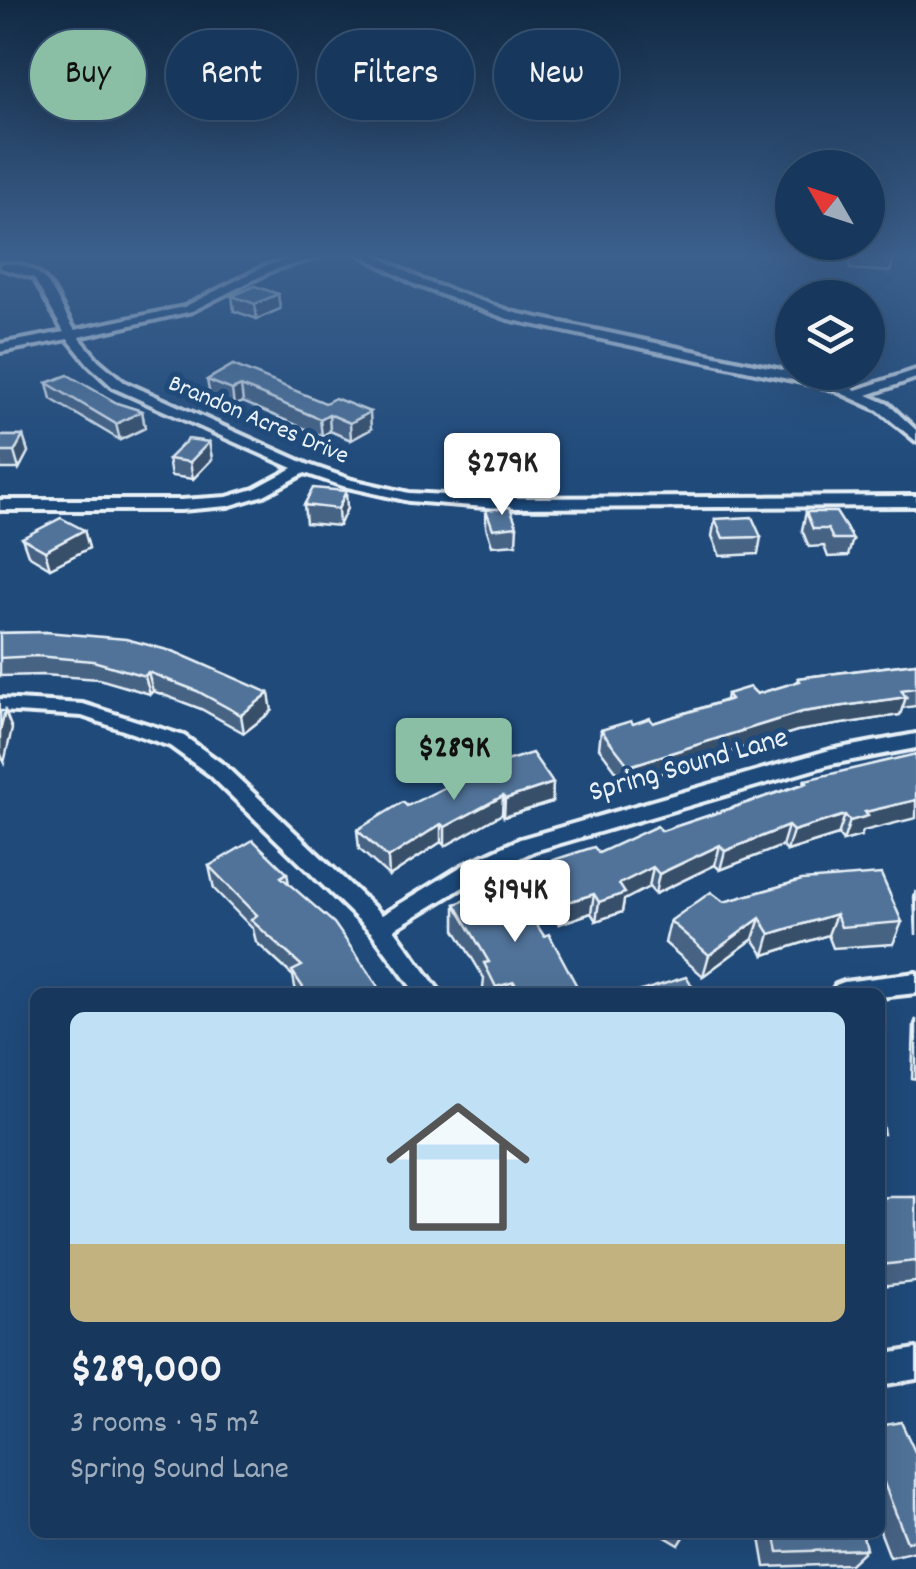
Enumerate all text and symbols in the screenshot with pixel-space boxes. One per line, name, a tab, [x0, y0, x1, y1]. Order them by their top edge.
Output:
chip: Buy	[30, 30, 146, 120]
chip: Rent	[166, 30, 297, 120]
chip: Filters	[317, 30, 474, 120]
chip: New	[494, 30, 619, 120]
north arrow	[775, 150, 885, 260]
map controls	[775, 150, 885, 390]
button: layers	[775, 280, 885, 390]
street label: Brandon Acres Drive	[162, 367, 354, 475]
pin: $279K	[432, 433, 572, 518]
text: $279K	[466, 442, 538, 488]
pin: $289K	[384, 718, 524, 803]
street label: Spring Sound Lane	[584, 718, 794, 816]
text: $289K	[418, 727, 490, 773]
pin: $194K	[445, 860, 585, 945]
text: $194K	[482, 869, 548, 915]
icon: home	[368, 1077, 548, 1257]
text: $289,000	[70, 1342, 222, 1402]
text: 3 rooms · 95 m²	[70, 1402, 260, 1448]
text: Spring Sound Lane	[70, 1448, 289, 1494]

